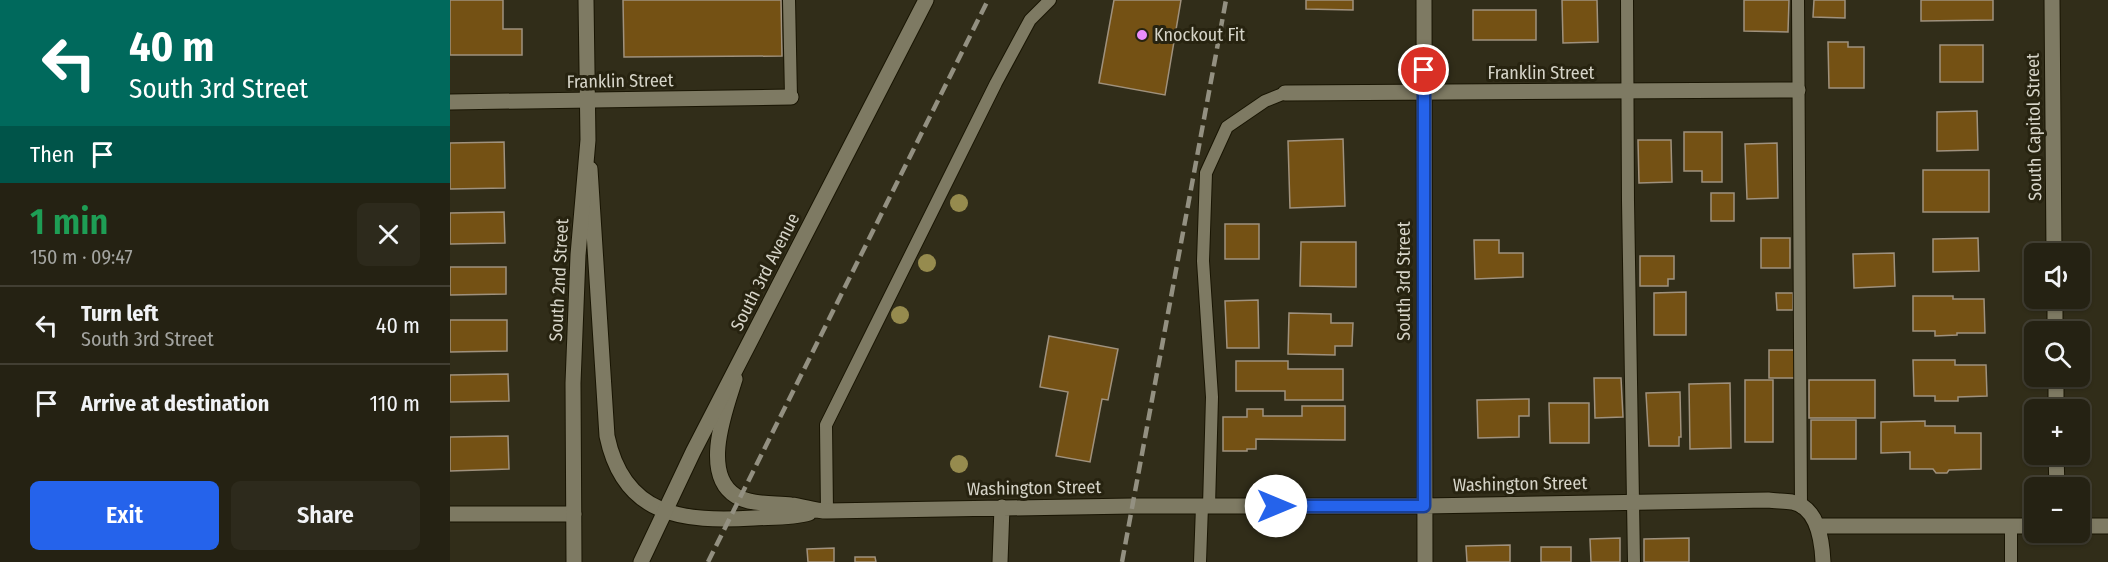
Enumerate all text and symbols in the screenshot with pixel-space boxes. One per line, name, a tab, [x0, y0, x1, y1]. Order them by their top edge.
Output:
text: 40 m	[129, 22, 214, 72]
icon: left	[30, 24, 108, 102]
place label: Knockout Fit	[1154, 24, 1245, 46]
marker: Knockout Fit	[1135, 28, 1149, 42]
pin	[1398, 44, 1449, 95]
icon: arrive	[1407, 53, 1440, 86]
street label: South Capitol Street	[2022, 53, 2046, 201]
street label: Franklin Street	[1488, 62, 1595, 84]
street label: Franklin Street	[566, 69, 674, 93]
text: South 3rd Street	[129, 73, 308, 105]
icon: arrive	[86, 138, 119, 171]
text: Then	[30, 141, 74, 168]
text: 1 min	[30, 200, 108, 244]
button: close	[357, 203, 420, 266]
street label: South 3rd Avenue	[726, 209, 804, 335]
street label: South 2nd Street	[545, 218, 573, 342]
street label: South 3rd Street	[1393, 221, 1415, 341]
map controls	[2024, 243, 2090, 543]
button: sound	[2024, 243, 2090, 309]
text: 150 m · 09:47	[30, 245, 133, 269]
text: Turn left	[81, 300, 159, 327]
icon: left	[30, 309, 63, 342]
text: 40 m	[376, 312, 420, 339]
button: search	[2024, 321, 2090, 387]
text: South 3rd Street	[81, 327, 214, 351]
icon: arrive	[30, 387, 63, 420]
text: Arrive at destination	[81, 390, 269, 417]
text: 110 m	[370, 390, 420, 417]
button: +	[2024, 399, 2090, 465]
street label: Washington Street	[1453, 472, 1587, 496]
position arrow	[1244, 474, 1308, 538]
street label: Washington Street	[967, 476, 1101, 500]
button: −	[2024, 477, 2090, 543]
button: Exit	[30, 481, 219, 550]
button: Share	[231, 481, 420, 550]

